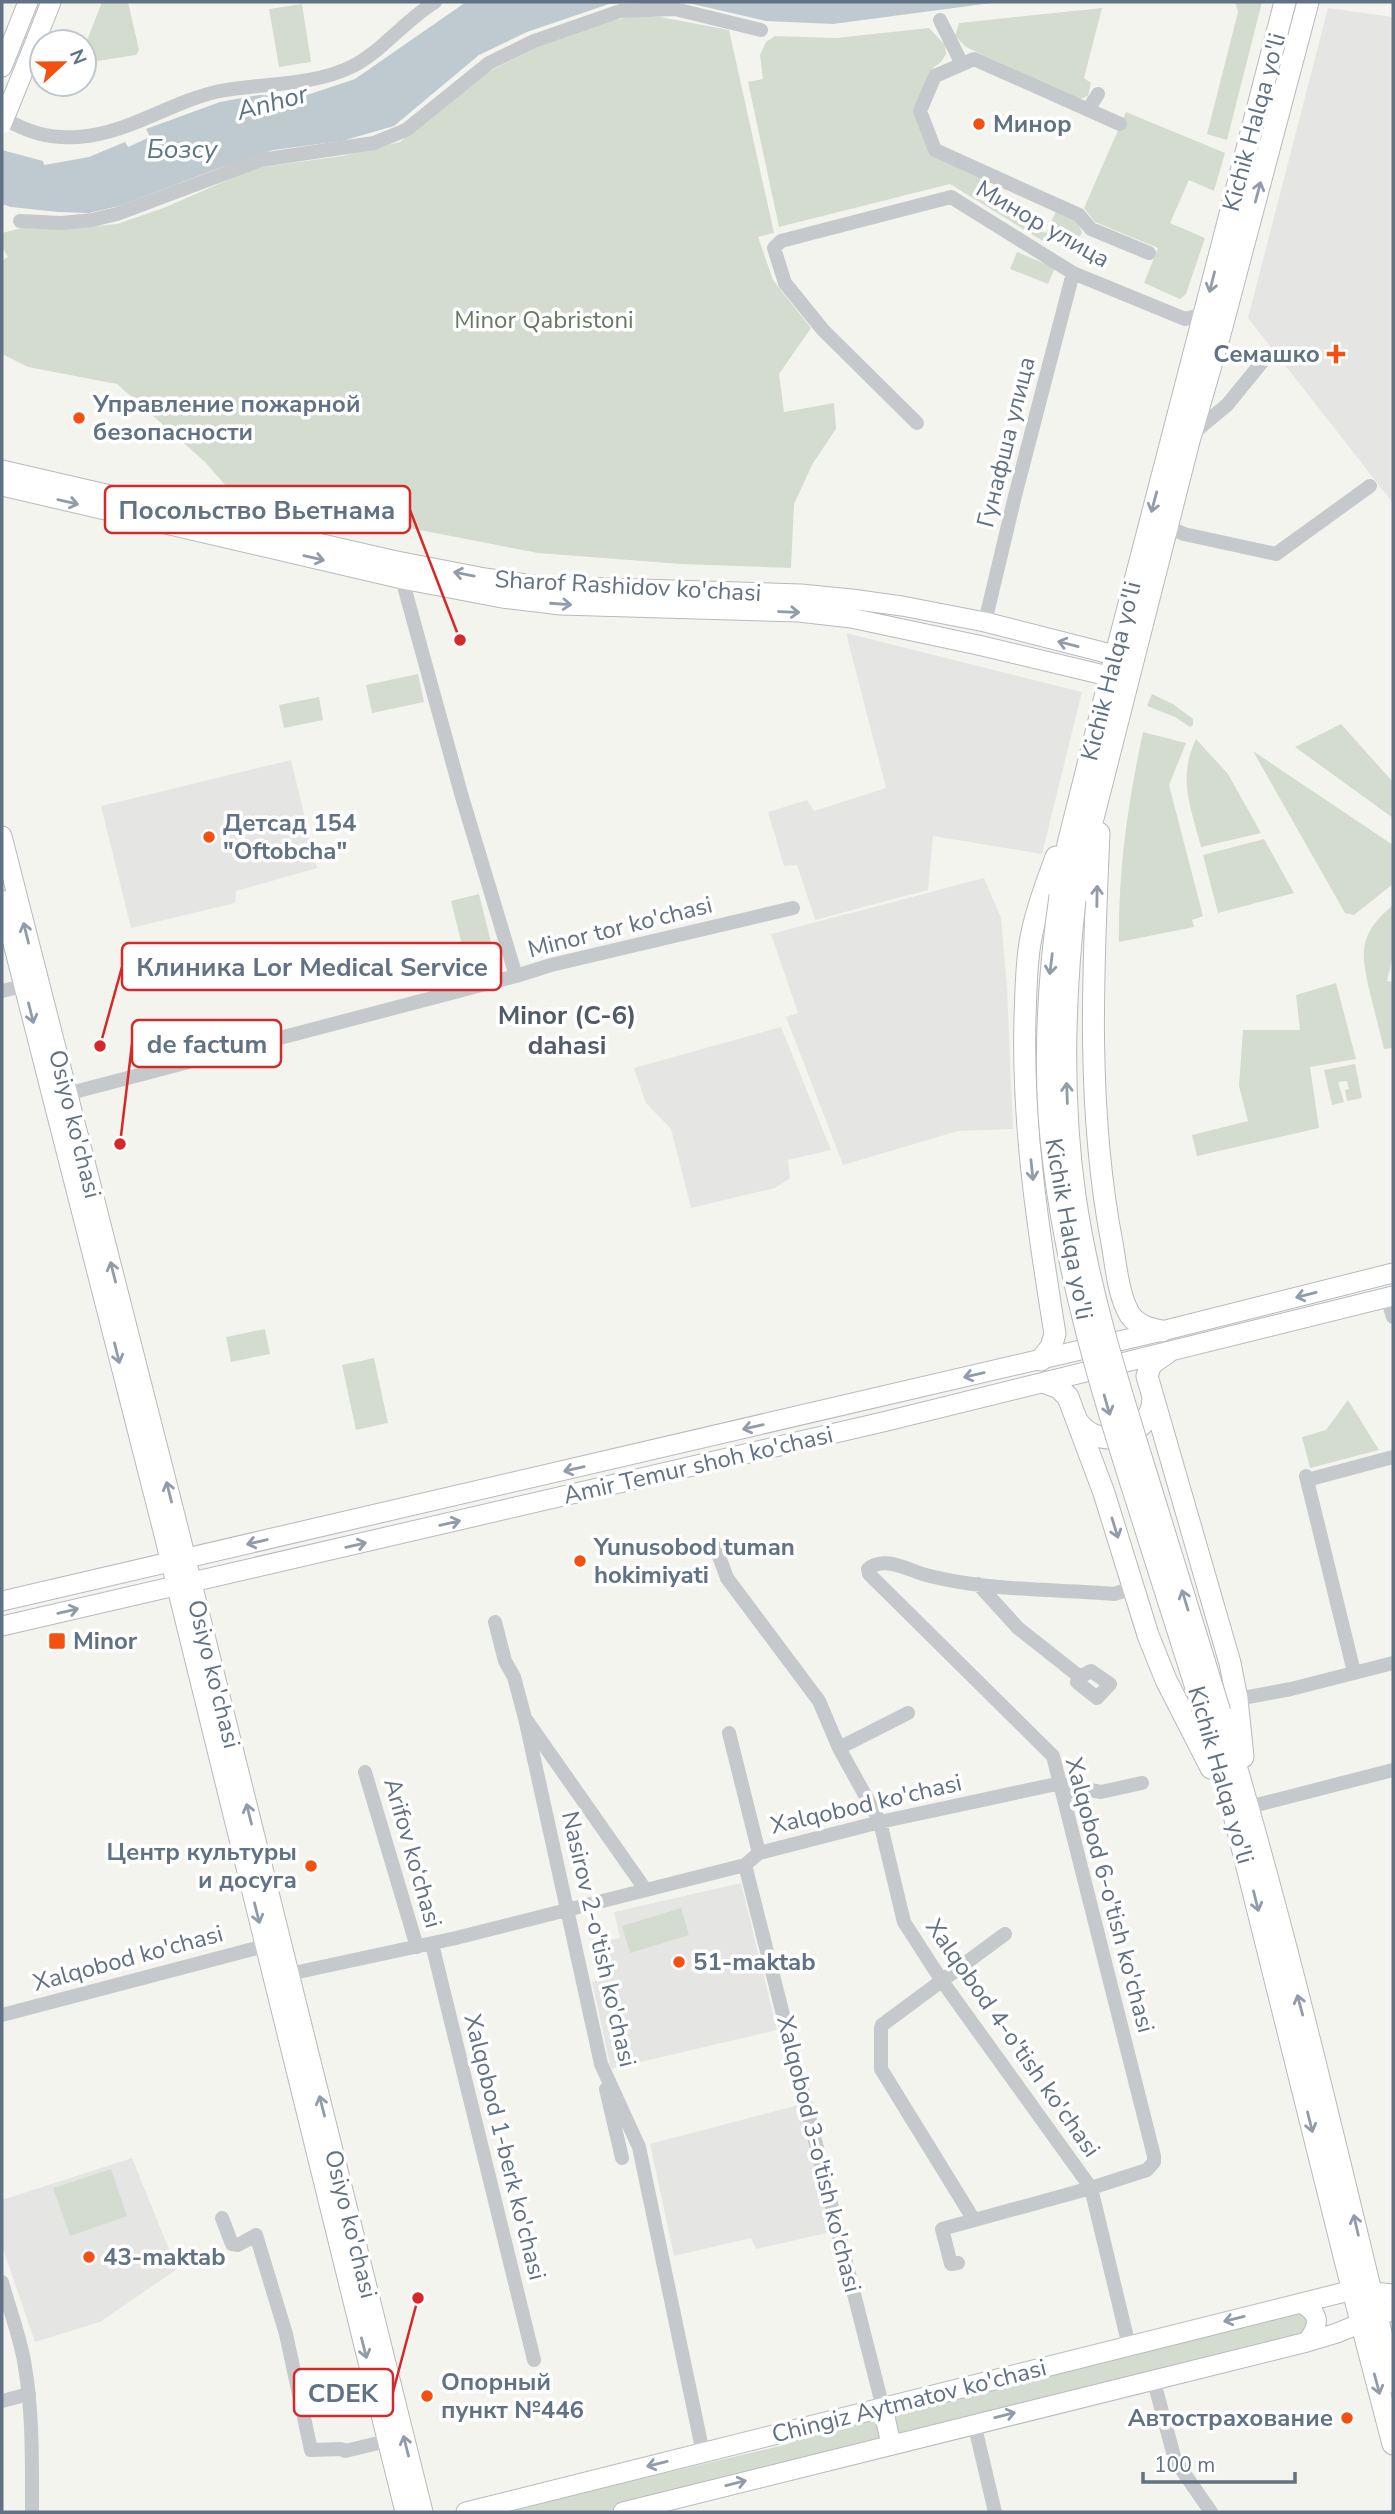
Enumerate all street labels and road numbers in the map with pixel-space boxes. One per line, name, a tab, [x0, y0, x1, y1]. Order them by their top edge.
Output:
street label: Kichik Halqa yo'li	[1215, 29, 1293, 215]
street label: Минор улица	[970, 173, 1116, 275]
street label: Гунафша улица	[969, 353, 1043, 531]
street label: Sharof Rashidov ko'chasi	[494, 563, 762, 609]
street label: Kichik Halqa yo'li	[1073, 578, 1149, 764]
street label: Minor tor ko'chasi	[524, 889, 716, 965]
street label: Osiyo ko'chasi	[41, 1046, 109, 1202]
street label: Kichik Halqa yo'li	[1037, 1136, 1101, 1322]
street label: Amir Temur shoh ko'chasi	[560, 1418, 836, 1512]
street label: Osiyo ko'chasi	[180, 1596, 248, 1752]
street label: Kichik Halqa yo'li	[1180, 1682, 1262, 1868]
street label: Xalqobod 6-o'tish ko'chasi	[1058, 1754, 1162, 2036]
street label: Xalqobod ko'chasi	[767, 1766, 965, 1842]
street label: Arifov ko‘chasi	[376, 1774, 450, 1932]
street label: Nasirov 2-o'tish ko'chasi	[554, 1808, 644, 2070]
street label: Xalqobod 4-o'tish ko'chasi	[918, 1913, 1108, 2163]
street label: Xalqobod ko'chasi	[30, 1917, 226, 1999]
street label: Xalqobod 1-berk ko'chasi	[456, 2011, 554, 2283]
street label: Xalqobod 3-o'tish ko'chasi	[769, 2012, 869, 2296]
street label: Osiyo ko'chasi	[317, 2146, 385, 2302]
street label: Chingiz Aytmatov ko'chasi	[768, 2351, 1050, 2451]

